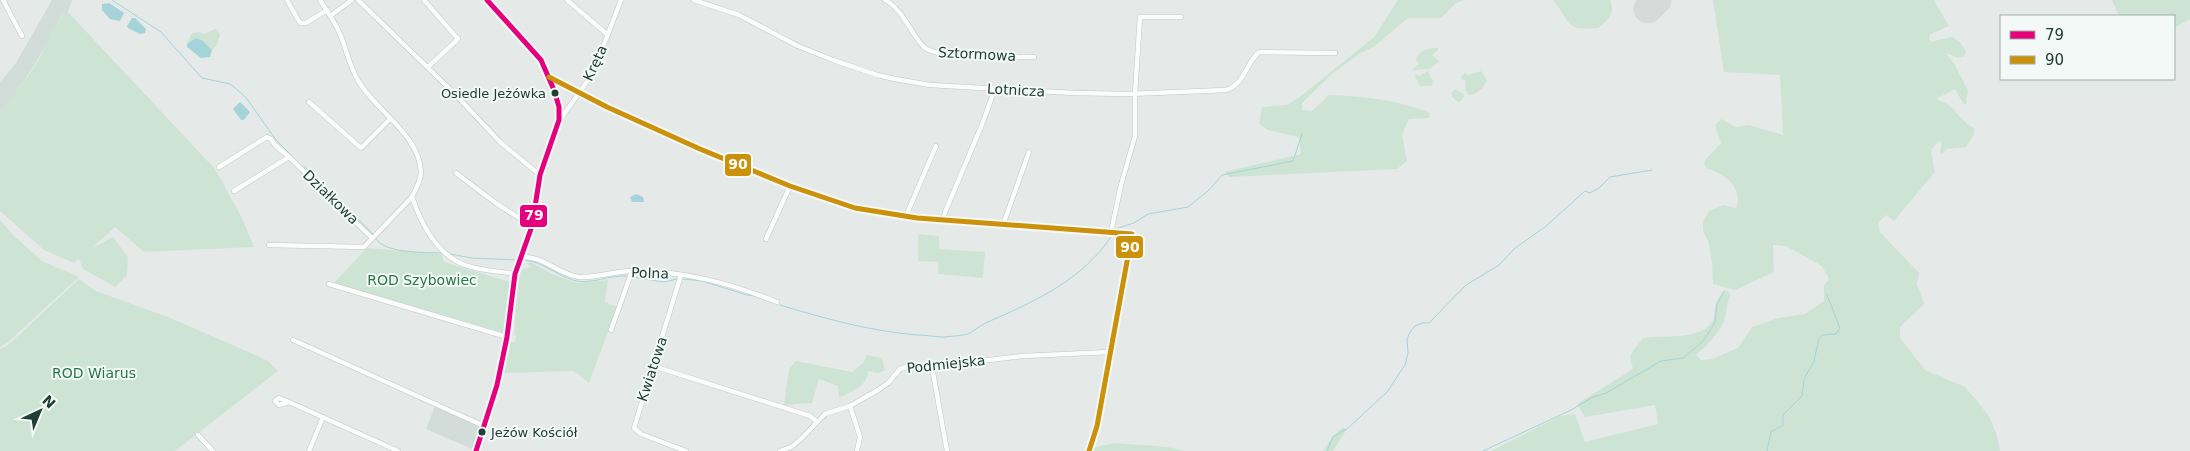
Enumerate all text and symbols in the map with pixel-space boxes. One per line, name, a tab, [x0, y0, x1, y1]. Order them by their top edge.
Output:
legend	[2000, 15, 2175, 80]
text: 79	[2045, 26, 2064, 44]
street label: Kręta	[580, 43, 610, 83]
street label: Sztormowa	[938, 44, 1016, 64]
text: 90	[2045, 51, 2064, 69]
street label: Lotnicza	[987, 80, 1045, 100]
place label: Osiedle Jeżówka	[441, 86, 546, 101]
marker: Osiedle Jeżówka	[550, 88, 560, 98]
line badge: 90	[724, 153, 752, 177]
text: 90	[728, 156, 748, 172]
street label: Działkowa	[300, 167, 362, 227]
line badge: 79	[519, 204, 548, 228]
text: 79	[524, 207, 544, 223]
line badge: 90	[1115, 235, 1144, 259]
text: 90	[1120, 239, 1140, 255]
street label: Polna	[631, 264, 669, 282]
park label: ROD Szybowiec	[367, 272, 477, 288]
street label: Kwiatowa	[634, 335, 670, 403]
street label: Podmiejska	[906, 352, 986, 376]
park label: ROD Wiarus	[52, 365, 136, 381]
north arrow	[15, 386, 65, 436]
text: N	[39, 392, 59, 411]
place label: Jeżów Kościół	[490, 425, 578, 440]
marker: Jeżów Kościół	[477, 427, 487, 437]

